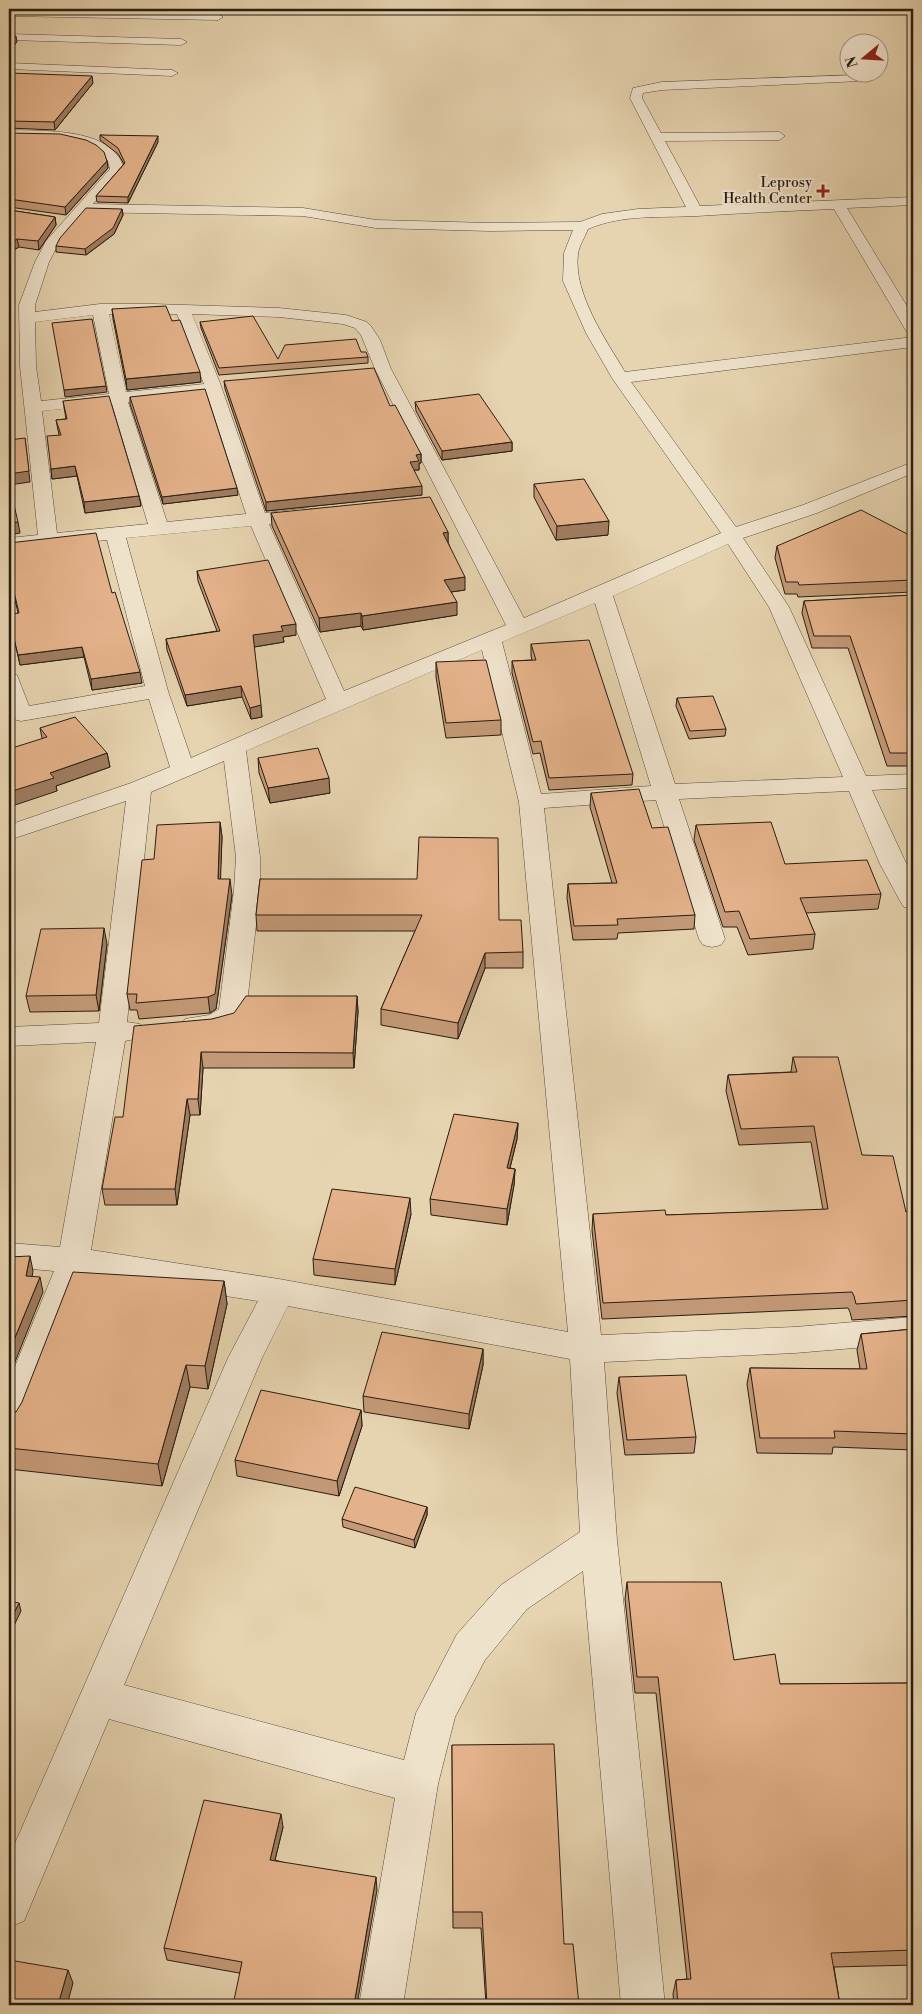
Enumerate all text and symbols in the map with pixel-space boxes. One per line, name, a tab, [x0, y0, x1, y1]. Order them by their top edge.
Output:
north arrow	[840, 32, 890, 82]
text: N	[842, 54, 863, 70]
place label: Leprosy Health Center	[723, 174, 812, 208]
marker: Leprosy Health Center	[816, 184, 830, 198]

